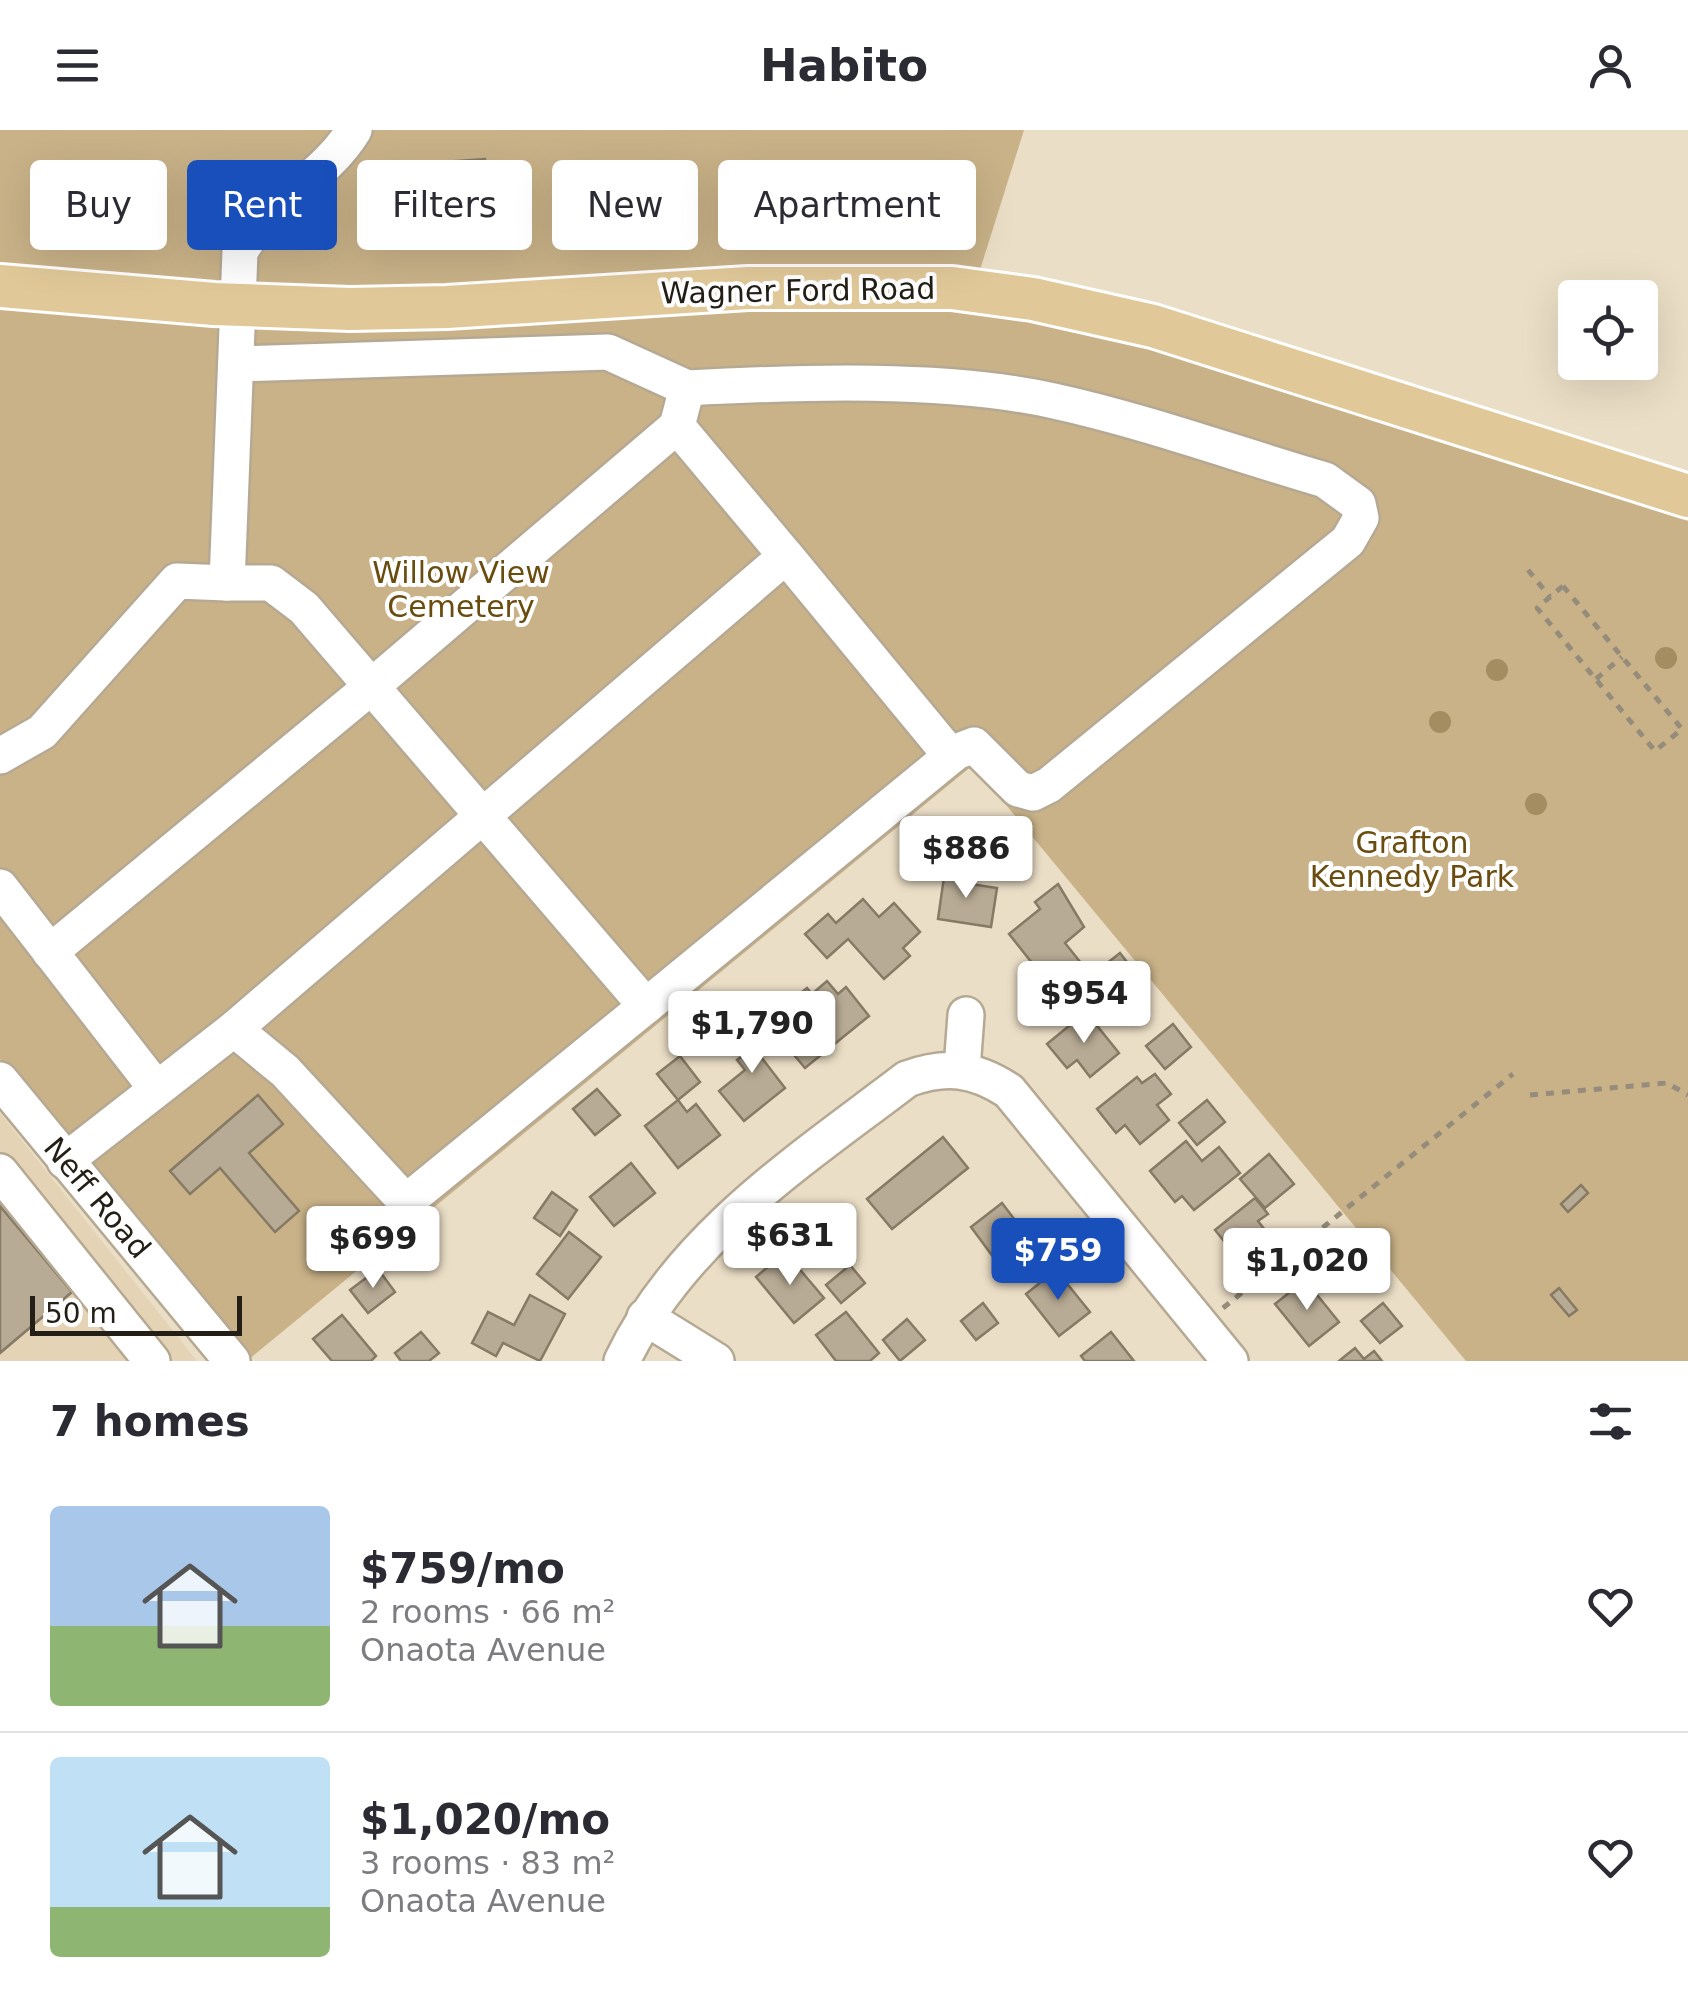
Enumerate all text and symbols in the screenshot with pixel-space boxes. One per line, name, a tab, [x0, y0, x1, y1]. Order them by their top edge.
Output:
icon: menu	[50, 38, 105, 93]
icon: person	[1583, 38, 1638, 93]
text: Habito	[760, 39, 928, 92]
chip: Buy	[30, 160, 167, 250]
chip: Rent	[187, 160, 337, 250]
chip: Filters	[357, 160, 532, 250]
chip: New	[552, 160, 698, 250]
chip: Apartment	[718, 160, 976, 250]
street label: Wagner Ford Road	[660, 271, 936, 310]
map controls	[1558, 280, 1658, 380]
button: locate	[1558, 280, 1658, 380]
park label: Willow View Cemetery	[372, 555, 550, 624]
pin: $886	[907, 816, 1025, 901]
park label: Grafton Kennedy Park	[1310, 825, 1515, 894]
text: $886	[921, 829, 1011, 867]
pin: $954	[1025, 961, 1143, 1046]
text: $954	[1039, 974, 1129, 1012]
pin: $1,790	[671, 991, 833, 1076]
text: $1,790	[690, 1004, 814, 1042]
street label: Neff Road	[37, 1130, 158, 1265]
pin: $631	[731, 1203, 849, 1288]
pin: $699	[314, 1206, 432, 1291]
text: $631	[745, 1216, 835, 1254]
pin: $759	[999, 1218, 1117, 1303]
text: $699	[328, 1219, 418, 1257]
pin: $1,020	[1226, 1228, 1388, 1313]
text: $759	[1013, 1231, 1103, 1269]
text: $1,020	[1245, 1241, 1369, 1279]
scale bar	[30, 1291, 242, 1336]
text: 50 m	[45, 1297, 117, 1330]
icon: filters	[1583, 1394, 1638, 1449]
text: 7 homes	[50, 1397, 250, 1446]
text: $759/mo	[360, 1544, 565, 1593]
icon: home	[130, 1546, 250, 1666]
icon: heart	[1583, 1579, 1638, 1634]
text: 2 rooms · 66 m²	[360, 1593, 615, 1631]
text: Onaota Avenue	[360, 1631, 606, 1669]
text: $1,020/mo	[360, 1795, 610, 1844]
icon: home	[130, 1797, 250, 1917]
icon: heart	[1583, 1830, 1638, 1885]
text: 3 rooms · 83 m²	[360, 1844, 615, 1882]
text: Onaota Avenue	[360, 1882, 606, 1920]

